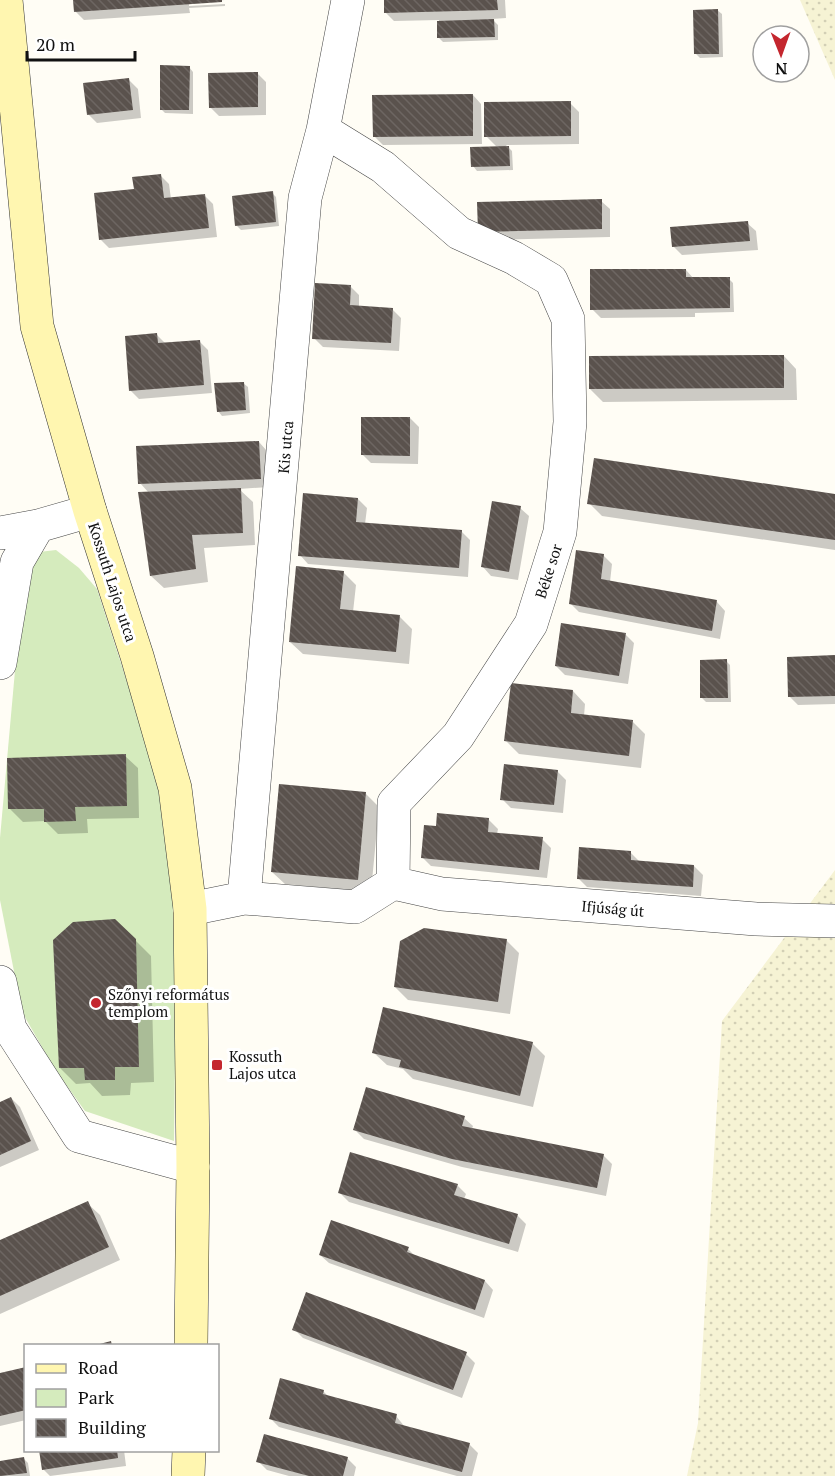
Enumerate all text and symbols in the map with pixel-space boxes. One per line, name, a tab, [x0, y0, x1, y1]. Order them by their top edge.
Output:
scale bar	[27, 24, 135, 62]
north arrow	[751, 24, 811, 84]
text: 20 m	[36, 32, 76, 56]
text: N	[775, 58, 788, 80]
street label: Kis utca	[273, 419, 297, 474]
street label: Kossuth Lajos utca	[84, 520, 142, 645]
street label: Béke sor	[530, 541, 566, 601]
street label: Ifjúság út	[581, 895, 646, 921]
place label: Szőnyi református templom	[108, 984, 230, 1021]
marker: Szőnyi református templom	[89, 996, 103, 1010]
place label: Kossuth Lajos utca	[229, 1046, 297, 1083]
marker: Kossuth Lajos utca	[210, 1058, 224, 1072]
legend	[24, 1344, 219, 1452]
text: Road	[78, 1355, 118, 1379]
text: Park	[78, 1385, 115, 1409]
text: Building	[78, 1415, 146, 1439]

